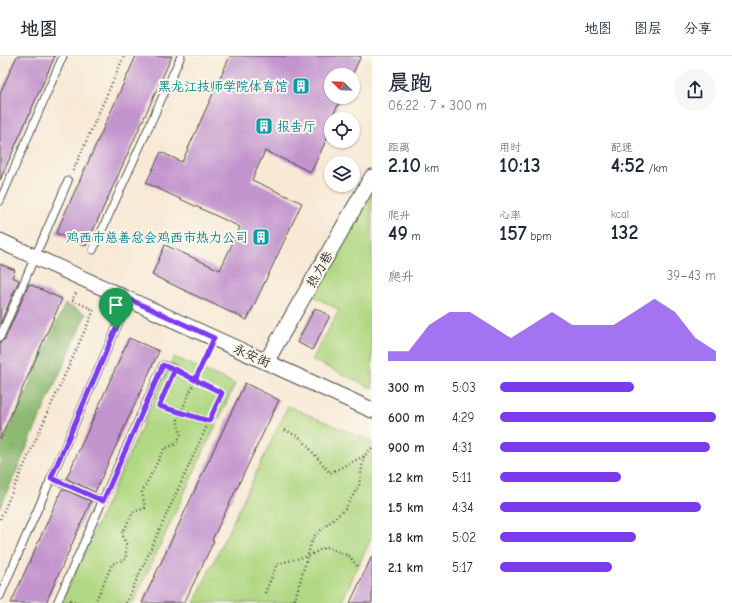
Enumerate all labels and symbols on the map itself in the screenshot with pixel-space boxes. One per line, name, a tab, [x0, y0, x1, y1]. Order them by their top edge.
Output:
north arrow	[324, 68, 360, 104]
building icon: 黑龙江技师学院体育馆	[291, 76, 311, 96]
place label: 黑龙江技师学院体育馆	[158, 79, 288, 94]
building icon: 报告厅	[254, 116, 274, 136]
place label: 报告厅	[277, 119, 316, 134]
building icon: 鸡西市慈善总会鸡西市热力公司	[251, 227, 271, 247]
place label: 鸡西市慈善总会鸡西市热力公司	[66, 230, 248, 245]
street label: 热力巷	[303, 249, 336, 290]
pin	[99, 288, 133, 329]
street label: 永安街	[231, 341, 273, 370]

